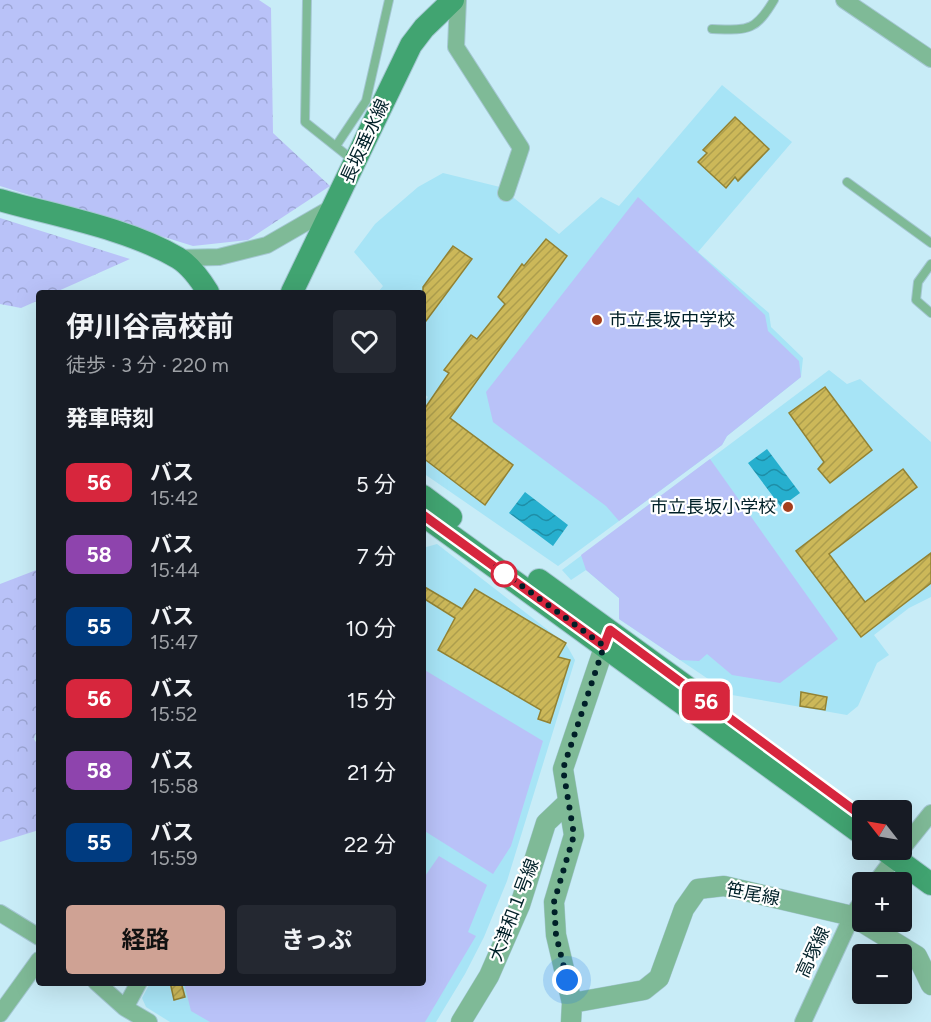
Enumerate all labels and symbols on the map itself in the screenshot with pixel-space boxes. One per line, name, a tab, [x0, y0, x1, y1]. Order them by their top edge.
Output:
street label: 長坂垂水線	[336, 96, 394, 186]
place label: 市立長坂中学校	[609, 309, 735, 331]
marker: 市立長坂中学校	[590, 313, 604, 327]
place label: 市立長坂小学校	[650, 496, 776, 518]
marker: 市立長坂小学校	[781, 500, 795, 514]
unlabelled marker	[491, 561, 517, 587]
line badge: 56	[679, 682, 733, 720]
north arrow	[852, 800, 912, 860]
street label: 大津和１号線	[484, 856, 544, 964]
street label: 笹尾線	[724, 878, 782, 910]
street label: 高塚線	[792, 923, 834, 981]
your location	[552, 965, 582, 995]

